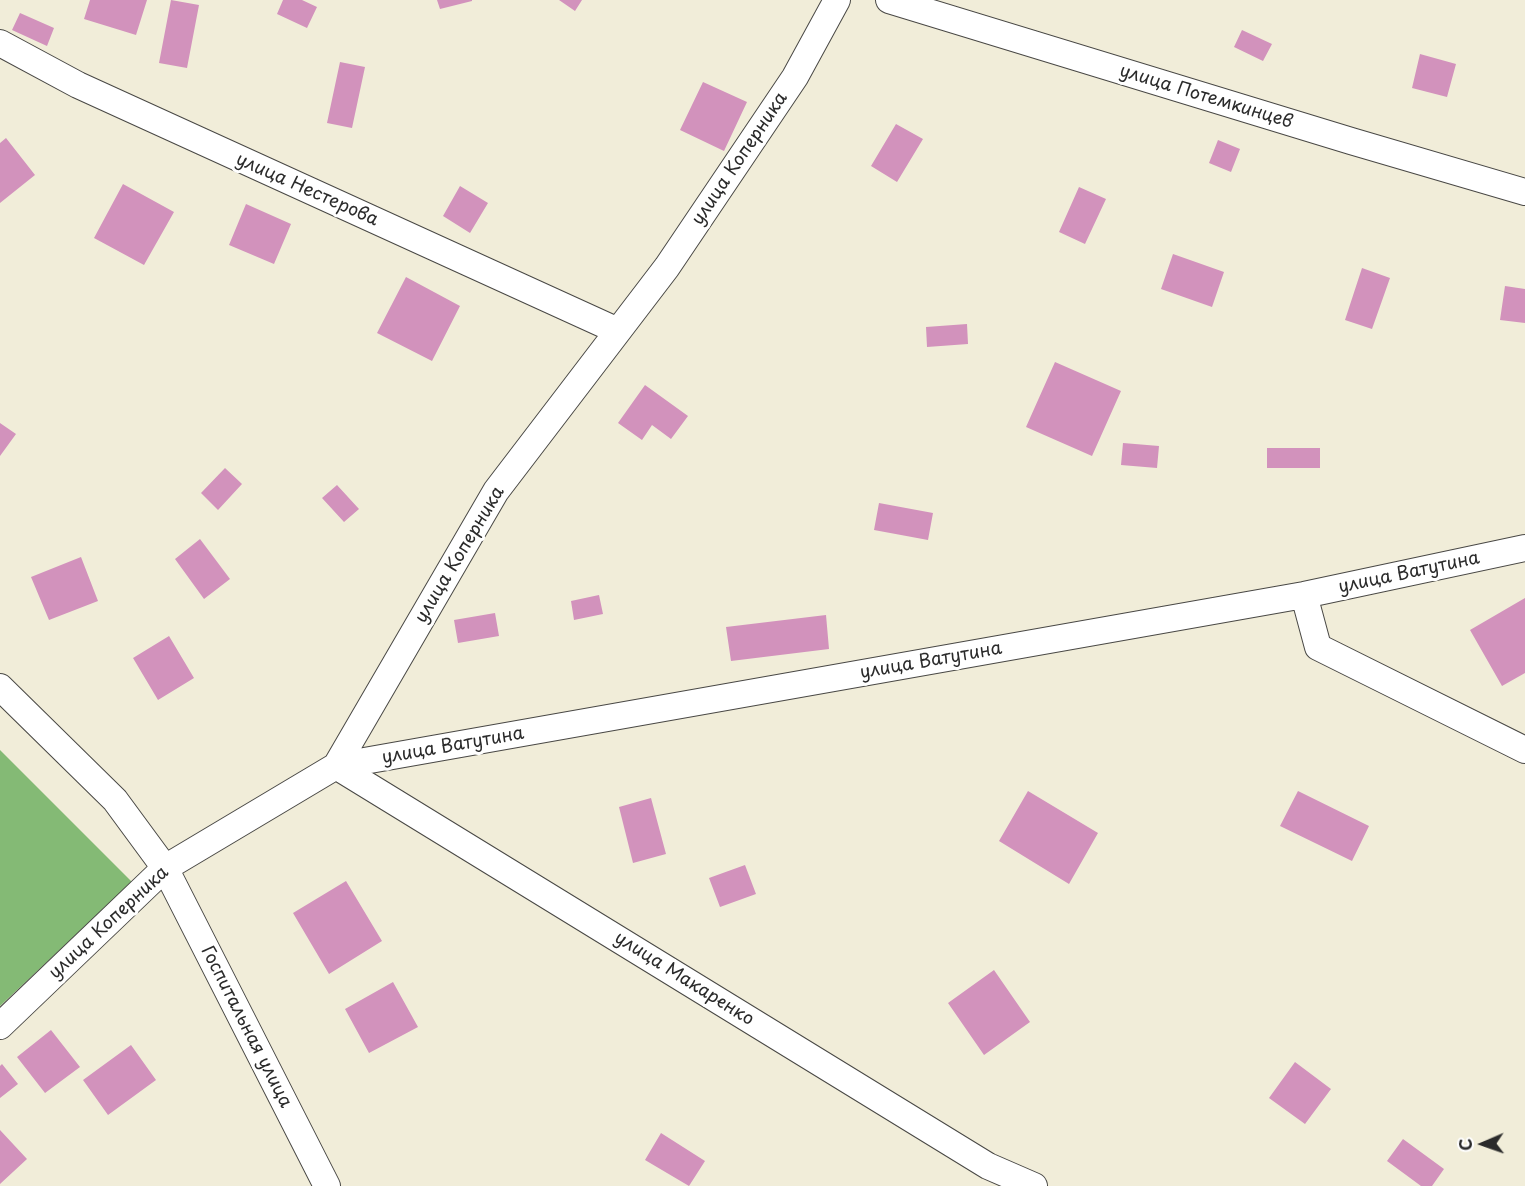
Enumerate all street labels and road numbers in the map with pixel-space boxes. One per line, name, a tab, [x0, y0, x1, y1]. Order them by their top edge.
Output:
street label: улица Потемкинцев	[1117, 60, 1295, 134]
street label: улица Коперника	[687, 88, 793, 230]
street label: улица Нестерова	[232, 149, 382, 231]
street label: улица Коперника	[411, 483, 509, 627]
street label: улица Ватутина	[1336, 547, 1482, 599]
street label: улица Ватутина	[858, 638, 1004, 684]
street label: улица Ватутина	[380, 723, 526, 769]
street label: улица Коперника	[45, 862, 173, 984]
street label: улица Макаренко	[610, 927, 758, 1031]
street label: Госпитальная улица	[196, 943, 296, 1111]

